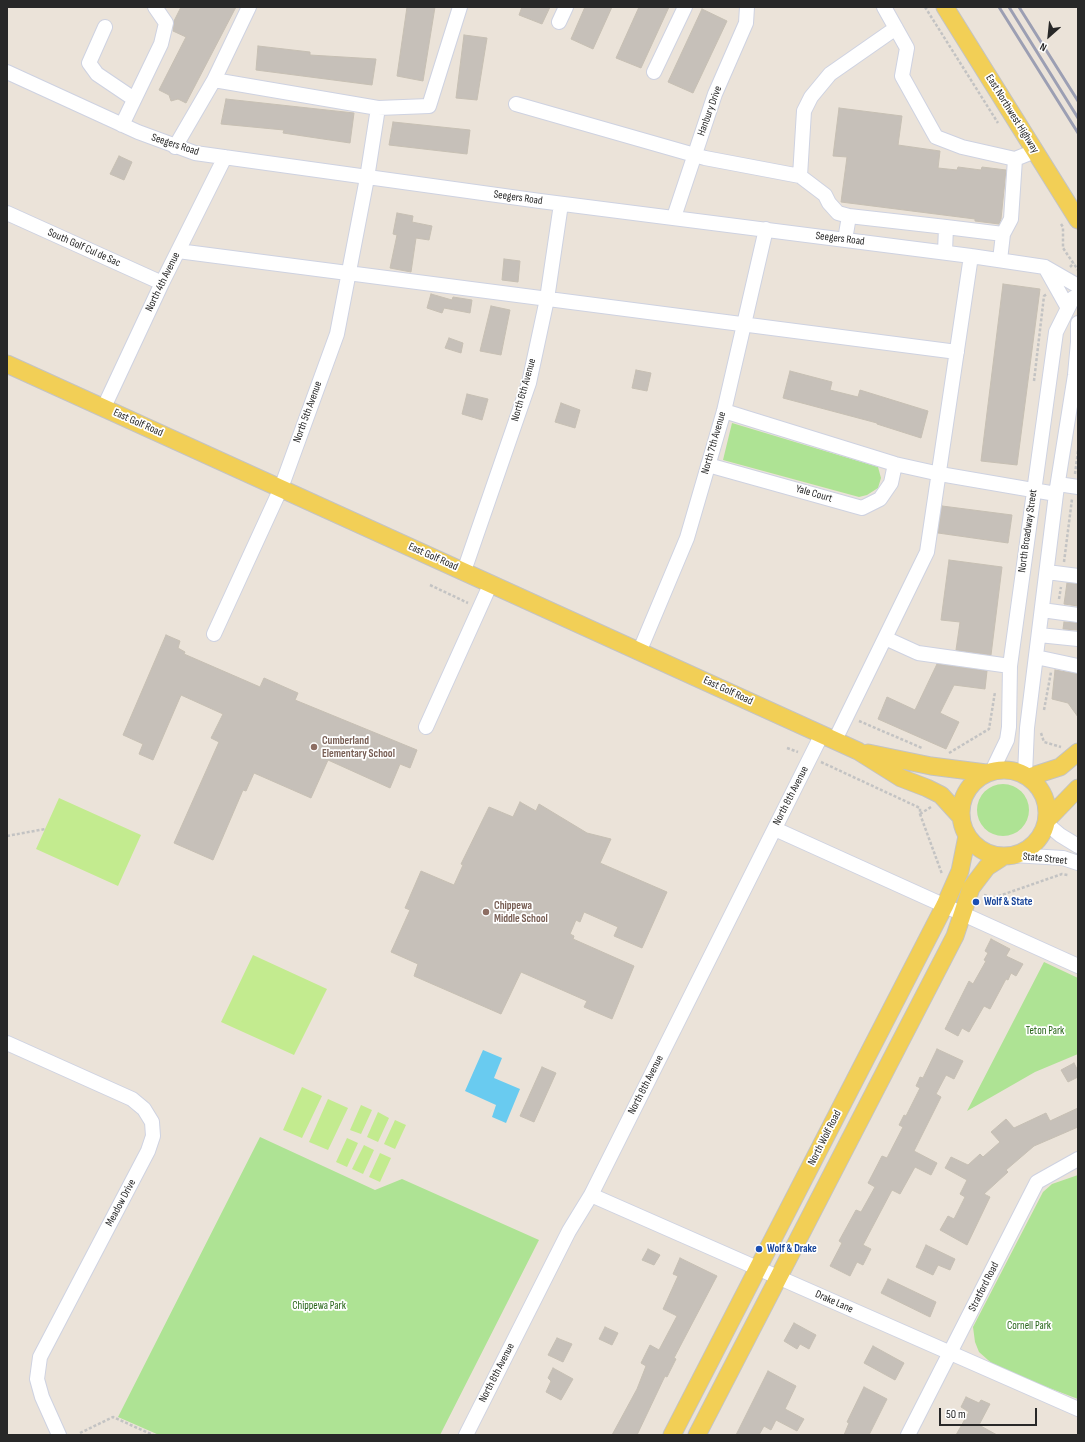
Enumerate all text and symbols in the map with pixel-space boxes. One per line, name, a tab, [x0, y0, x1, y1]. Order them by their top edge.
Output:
north arrow	[1029, 16, 1069, 56]
text: N	[1038, 40, 1049, 54]
street label: East Northwest Highway	[983, 72, 1041, 156]
street label: Hanbury Drive	[695, 84, 725, 138]
street label: Seegers Road	[150, 131, 200, 159]
street label: Seegers Road	[493, 188, 543, 208]
street label: South Golf Cul de Sac	[45, 226, 123, 270]
street label: Seegers Road	[815, 229, 865, 249]
street label: North 4th Avenue	[143, 250, 183, 314]
street label: North 6th Avenue	[509, 357, 539, 423]
street label: North 5th Avenue	[291, 379, 325, 445]
street label: East Golf Road	[111, 406, 165, 440]
street label: North 7th Avenue	[699, 410, 729, 476]
street label: Yale Court	[794, 482, 834, 506]
street label: North Broadway Street	[1016, 489, 1040, 573]
street label: East Golf Road	[406, 540, 460, 574]
street label: East Golf Road	[701, 674, 755, 708]
place label: Cumberland Elementary School	[322, 734, 395, 760]
marker: Cumberland Elementary School	[309, 742, 319, 752]
street label: North 8th Avenue	[770, 764, 812, 828]
street label: State Street	[1022, 850, 1068, 868]
place label: Wolf & State	[984, 895, 1033, 909]
marker: Wolf & State	[971, 897, 981, 907]
place label: Chippewa Middle School	[494, 899, 548, 925]
marker: Chippewa Middle School	[481, 907, 491, 917]
park label: Teton Park	[1026, 1024, 1064, 1038]
street label: North 8th Avenue	[625, 1053, 667, 1117]
street label: North Wolf Road	[805, 1108, 845, 1168]
street label: Meadow Drive	[103, 1177, 139, 1229]
place label: Wolf & Drake	[767, 1242, 817, 1256]
marker: Wolf & Drake	[754, 1244, 764, 1254]
street label: Stratford Road	[966, 1260, 1002, 1314]
street label: Drake Lane	[813, 1288, 855, 1316]
park label: Chippewa Park	[292, 1299, 346, 1313]
park label: Cornell Park	[1007, 1319, 1051, 1333]
street label: North 8th Avenue	[476, 1341, 518, 1405]
scale bar	[941, 1400, 1039, 1426]
text: 50 m	[946, 1407, 966, 1422]

